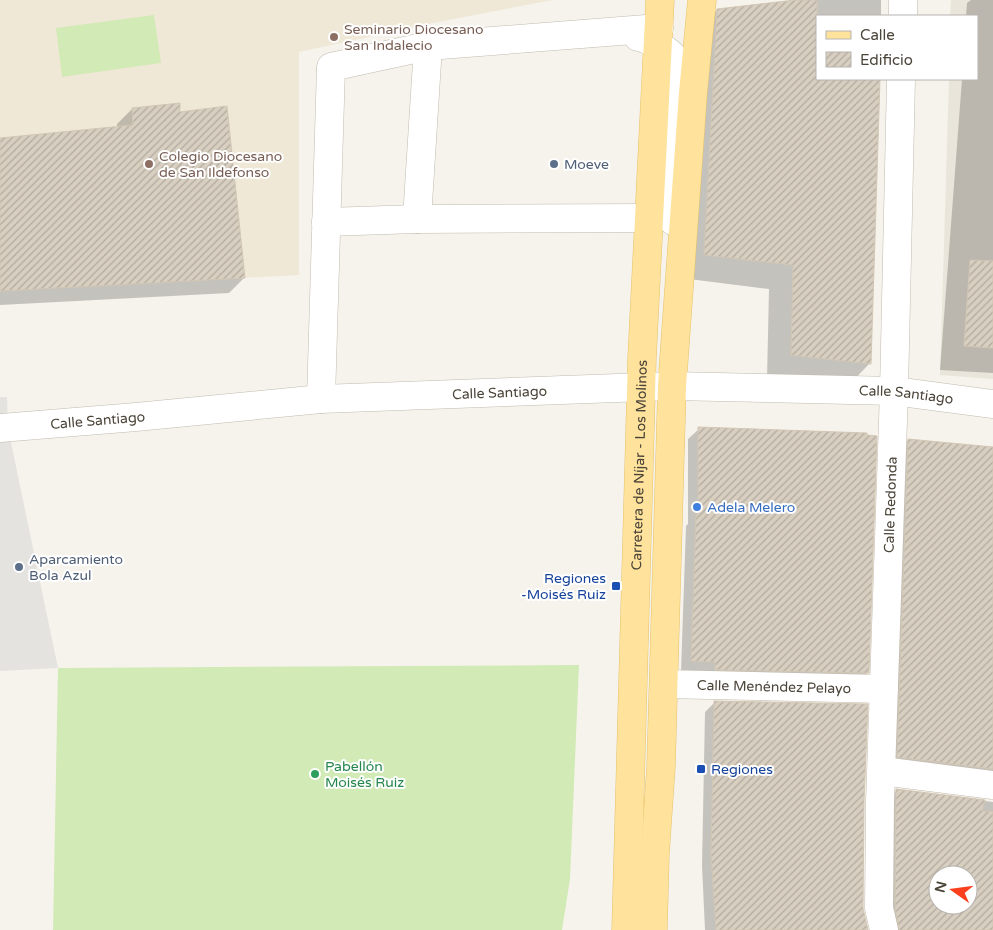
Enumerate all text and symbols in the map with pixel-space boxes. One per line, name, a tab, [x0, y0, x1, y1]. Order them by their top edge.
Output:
legend	[816, 15, 978, 80]
place label: Seminario Diocesano San Indalecio	[344, 21, 484, 54]
text: Calle	[860, 26, 895, 44]
marker: Seminario Diocesano San Indalecio	[328, 31, 340, 43]
text: Edificio	[860, 51, 913, 69]
place label: Colegio Diocesano de San Ildefonso	[159, 148, 282, 181]
place label: Moeve	[564, 156, 609, 173]
marker: Colegio Diocesano de San Ildefonso	[143, 158, 155, 170]
marker: Moeve	[548, 158, 560, 170]
street label: Carretera de Níjar - Los Molinos	[628, 359, 650, 571]
street label: Calle Santiago	[452, 382, 547, 403]
street label: Calle Santiago	[859, 382, 955, 407]
street label: Calle Santiago	[50, 408, 146, 432]
street label: Calle Redonda	[880, 456, 900, 553]
place label: Adela Melero	[707, 499, 795, 516]
marker: Adela Melero	[691, 501, 703, 513]
place label: Aparcamiento Bola Azul	[29, 551, 123, 584]
marker: Aparcamiento Bola Azul	[13, 561, 25, 573]
place label: Regiones -Moisés Ruiz	[521, 570, 606, 603]
marker: Regiones -Moisés Ruiz	[610, 580, 622, 592]
street label: Calle Menéndez Pelayo	[697, 676, 851, 697]
place label: Pabellón Moisés Ruiz	[325, 758, 404, 791]
place label: Regiones	[711, 761, 773, 778]
marker: Regiones	[695, 763, 707, 775]
marker: Pabellón Moisés Ruiz	[309, 768, 321, 780]
north arrow	[928, 865, 978, 915]
text: N	[931, 879, 950, 894]

